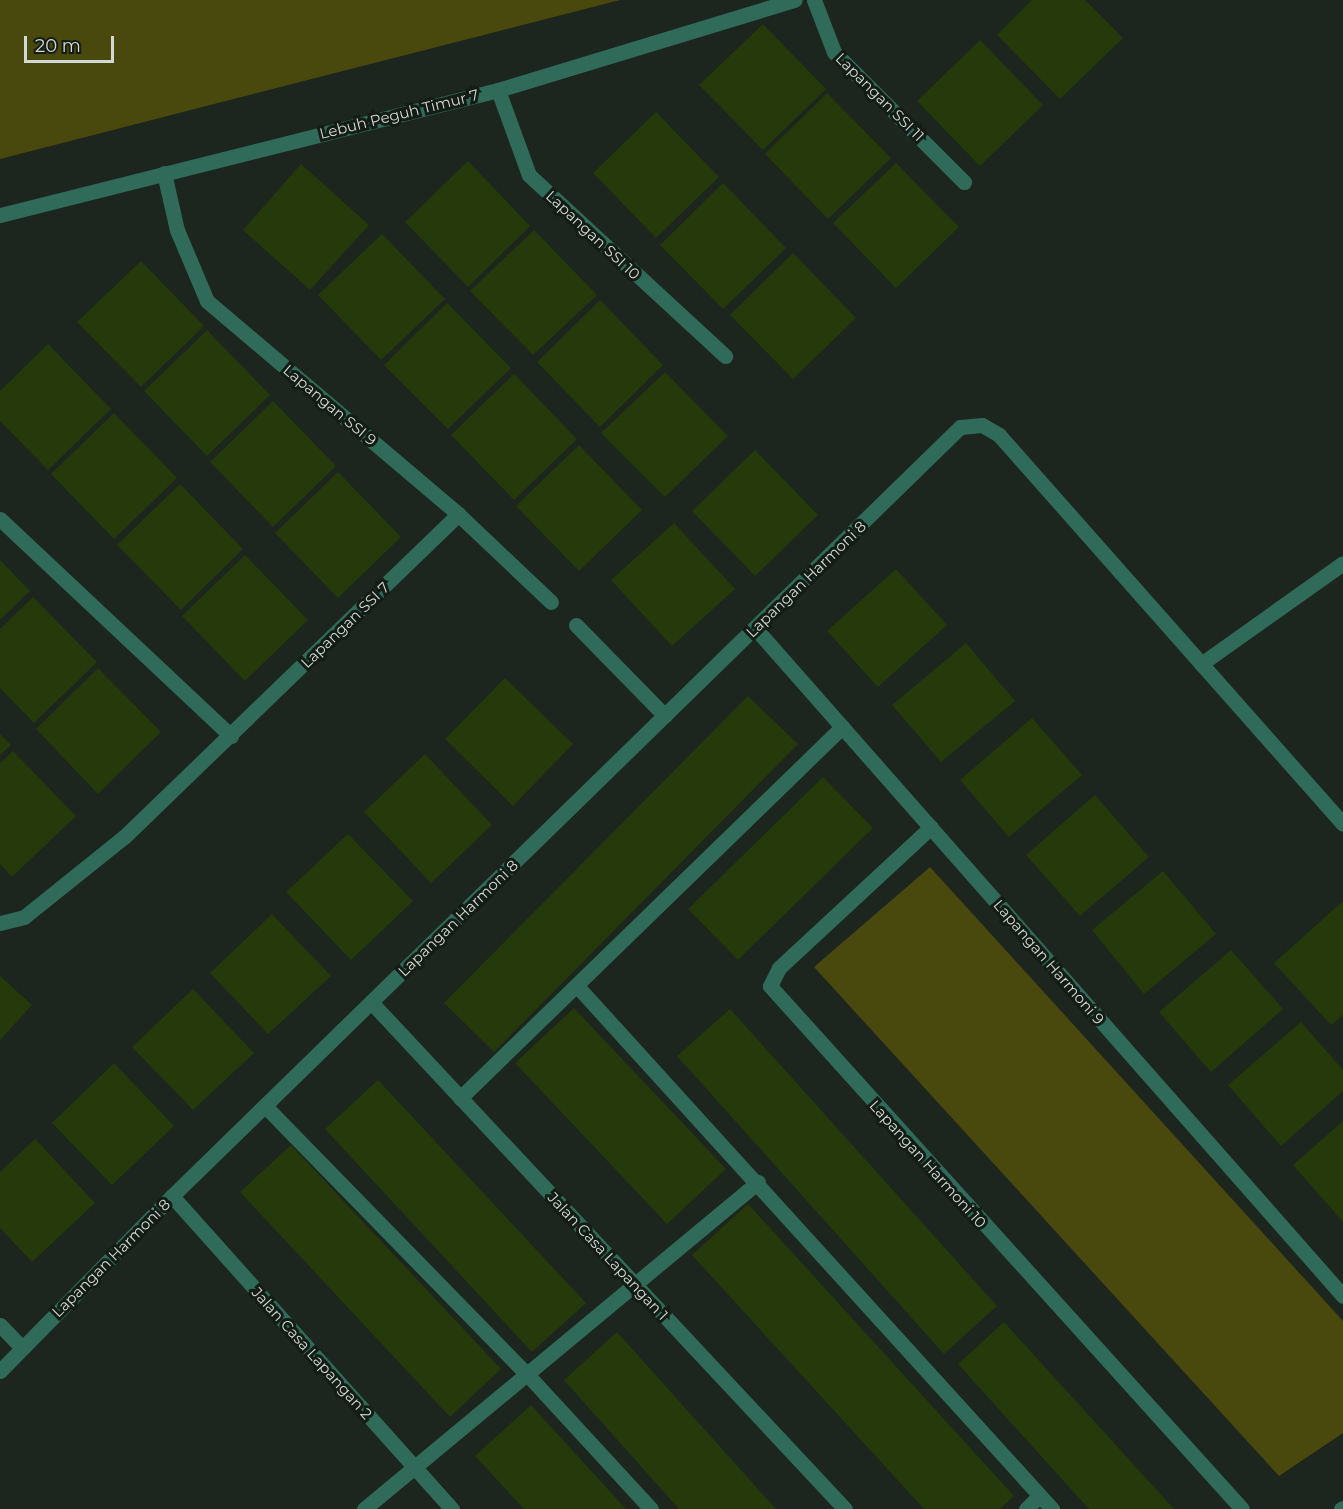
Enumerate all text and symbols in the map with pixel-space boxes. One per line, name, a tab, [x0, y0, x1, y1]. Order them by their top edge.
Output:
scale bar	[27, 24, 117, 62]
text: 20 m	[35, 35, 81, 57]
street label: Lapangan SSI 11	[832, 49, 928, 145]
street label: Lebuh Peguh Timur 7	[317, 85, 481, 143]
street label: Lapangan SSI 10	[542, 187, 644, 283]
street label: Lapangan SSI 9	[280, 361, 380, 449]
street label: Lapangan Harmoni 8	[742, 517, 870, 641]
street label: Lapangan SSI 7	[297, 578, 393, 672]
street label: Lapangan Harmoni 8	[394, 856, 522, 980]
street label: Lapangan Harmoni 9	[990, 896, 1108, 1028]
street label: Lapangan Harmoni 10	[866, 1096, 990, 1232]
street label: Jalan Casa Lapangan 1	[544, 1188, 672, 1324]
street label: Lapangan Harmoni 8	[48, 1195, 174, 1321]
street label: Jalan Casa Lapangan 2	[248, 1283, 376, 1423]

